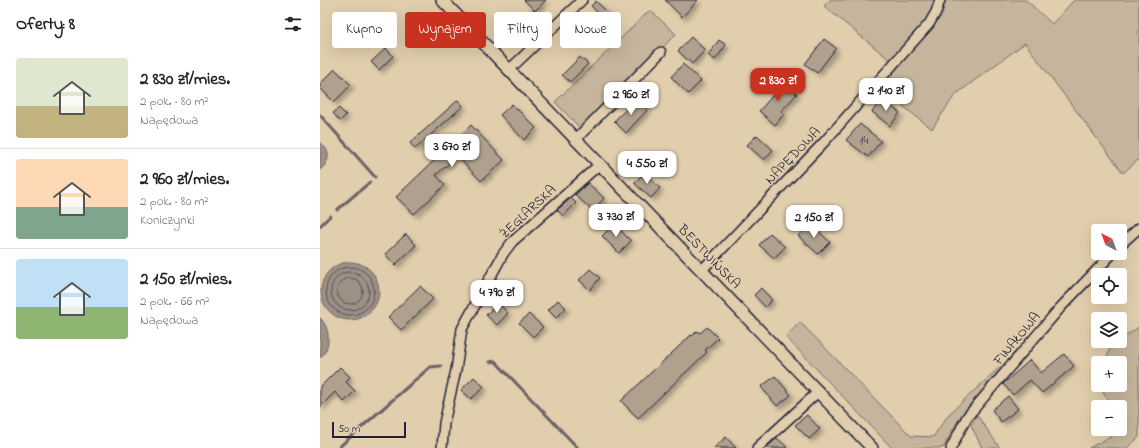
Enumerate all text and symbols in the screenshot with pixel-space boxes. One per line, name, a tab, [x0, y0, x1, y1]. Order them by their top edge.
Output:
text: Oferty: 8	[16, 12, 75, 37]
chip: Kupno	[332, 12, 397, 48]
chip: Wynajem	[405, 12, 486, 48]
chip: Filtry	[494, 12, 552, 48]
chip: Nowe	[560, 12, 621, 48]
icon: filters	[282, 13, 304, 35]
text: 2 830 zł/mies.	[140, 67, 230, 92]
pin: 2 830 zł	[737, 68, 819, 102]
text: 2 830 zł	[759, 71, 797, 90]
icon: home	[48, 74, 96, 122]
pin: 2 140 zł	[845, 78, 927, 112]
text: 2 140 zł	[868, 81, 904, 100]
pin: 2 960 zł	[590, 82, 672, 116]
text: 2 960 zł	[613, 85, 649, 104]
text: 2 pok. · 80 m²	[140, 92, 208, 111]
text: Napędowa	[140, 111, 198, 130]
street label: NAPĘDOWA	[760, 123, 826, 190]
house number: 14	[860, 132, 868, 150]
pin: 3 670 zł	[411, 134, 493, 168]
text: 3 670 zł	[434, 137, 470, 156]
pin: 4 550 zł	[606, 151, 688, 185]
text: 4 550 zł	[627, 154, 667, 173]
text: 2 960 zł/mies.	[140, 167, 229, 192]
icon: home	[48, 175, 96, 223]
street label: ŻEGLARSKA	[495, 180, 561, 244]
text: 2 pok. · 80 m²	[140, 192, 208, 211]
pin: 3 730 zł	[575, 204, 657, 238]
pin: 2 150 zł	[773, 205, 855, 239]
text: 3 730 zł	[598, 207, 634, 226]
text: 2 150 zł	[795, 208, 833, 227]
text: Koniczynki	[140, 211, 195, 230]
street label: BESTWIŃSKA	[672, 219, 745, 294]
north arrow	[1091, 224, 1127, 260]
map controls	[1091, 224, 1127, 436]
text: 2 150 zł/mies.	[140, 267, 232, 292]
button: locate	[1091, 268, 1127, 304]
icon: home	[48, 275, 96, 323]
pin: 4 790 zł	[456, 280, 538, 314]
text: 4 790 zł	[479, 283, 515, 302]
text: 2 pok. · 66 m²	[140, 292, 209, 311]
street label: FINAŁOWA	[988, 308, 1046, 371]
text: Napędowa	[140, 311, 198, 330]
button: layers	[1091, 312, 1127, 348]
button: +	[1091, 356, 1127, 392]
button: −	[1091, 400, 1127, 436]
scale bar	[332, 420, 406, 439]
text: 50 m	[338, 421, 360, 437]

